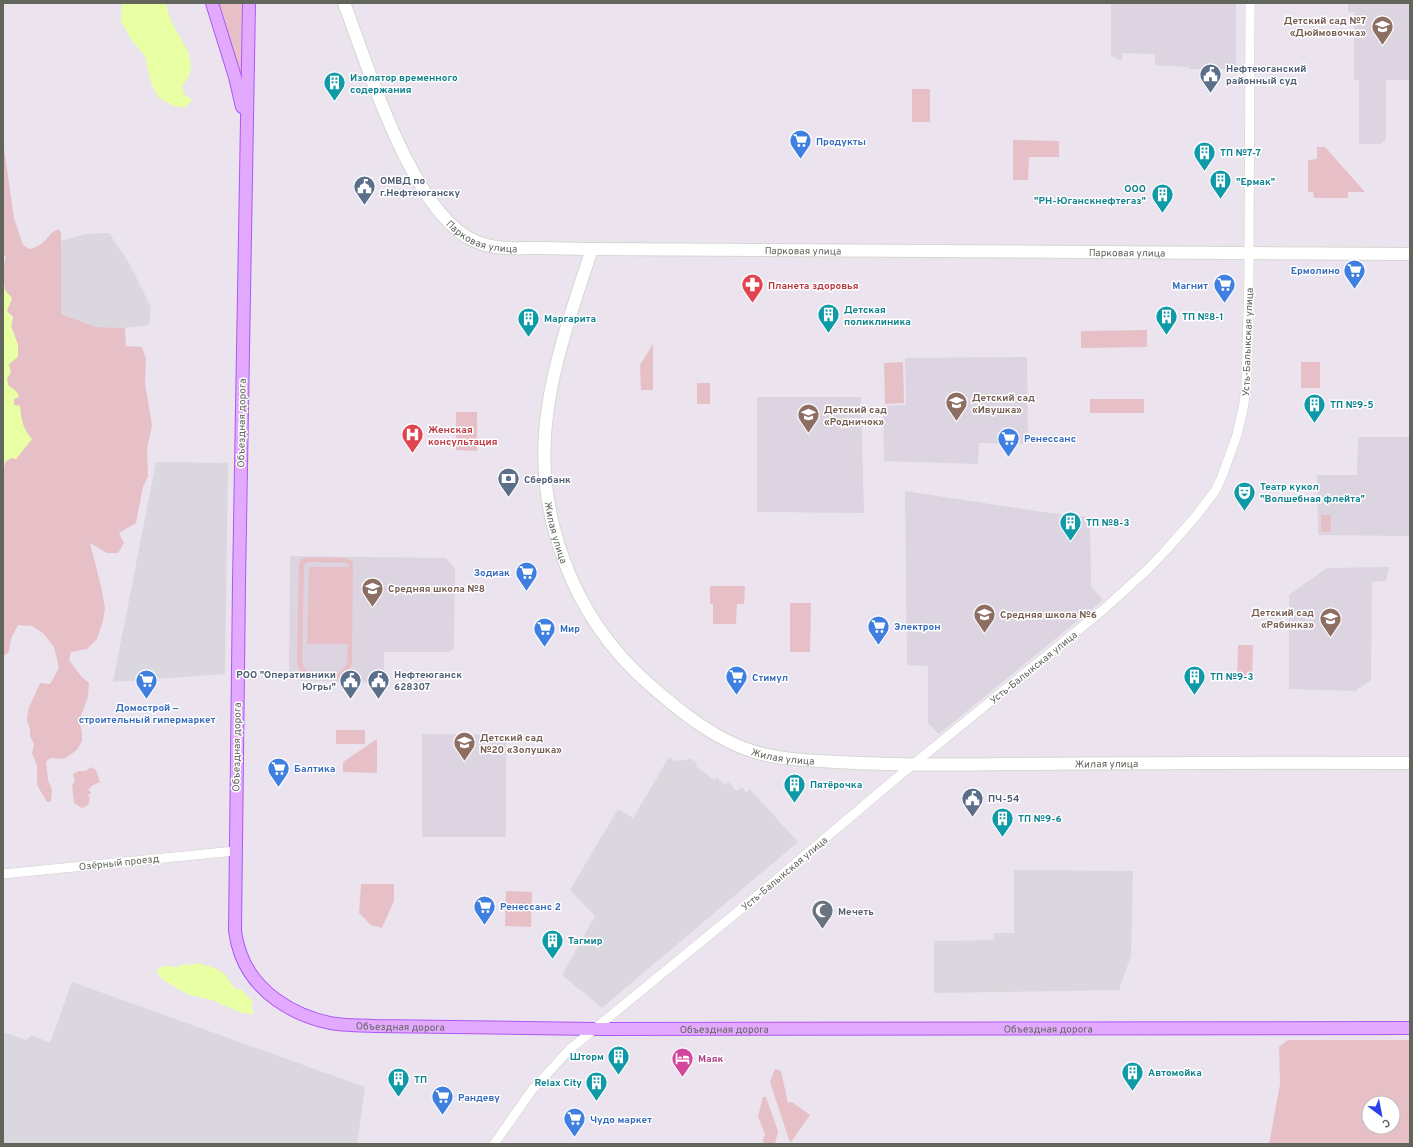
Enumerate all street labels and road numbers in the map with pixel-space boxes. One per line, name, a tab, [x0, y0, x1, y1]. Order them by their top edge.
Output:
street label: Парковая улица	[443, 218, 518, 256]
street label: Парковая улица	[765, 245, 841, 259]
street label: Парковая улица	[1089, 247, 1165, 261]
street label: Усть-Балыкская улица	[1240, 287, 1257, 397]
street label: Объездная дорога	[235, 378, 250, 468]
street label: Жилая улица	[541, 501, 570, 566]
street label: Усть-Балыкская улица	[988, 629, 1080, 707]
street label: Объездная дорога	[230, 702, 245, 792]
street label: Жилая улица	[749, 746, 815, 769]
street label: Жилая улица	[1075, 758, 1138, 772]
street label: Усть-Балыкская улица	[739, 834, 831, 914]
street label: Озёрный проезд	[78, 853, 160, 874]
street label: Объездная дорога	[356, 1020, 445, 1035]
street label: Объездная дорога	[1004, 1023, 1093, 1036]
street label: Объездная дорога	[680, 1024, 769, 1037]

